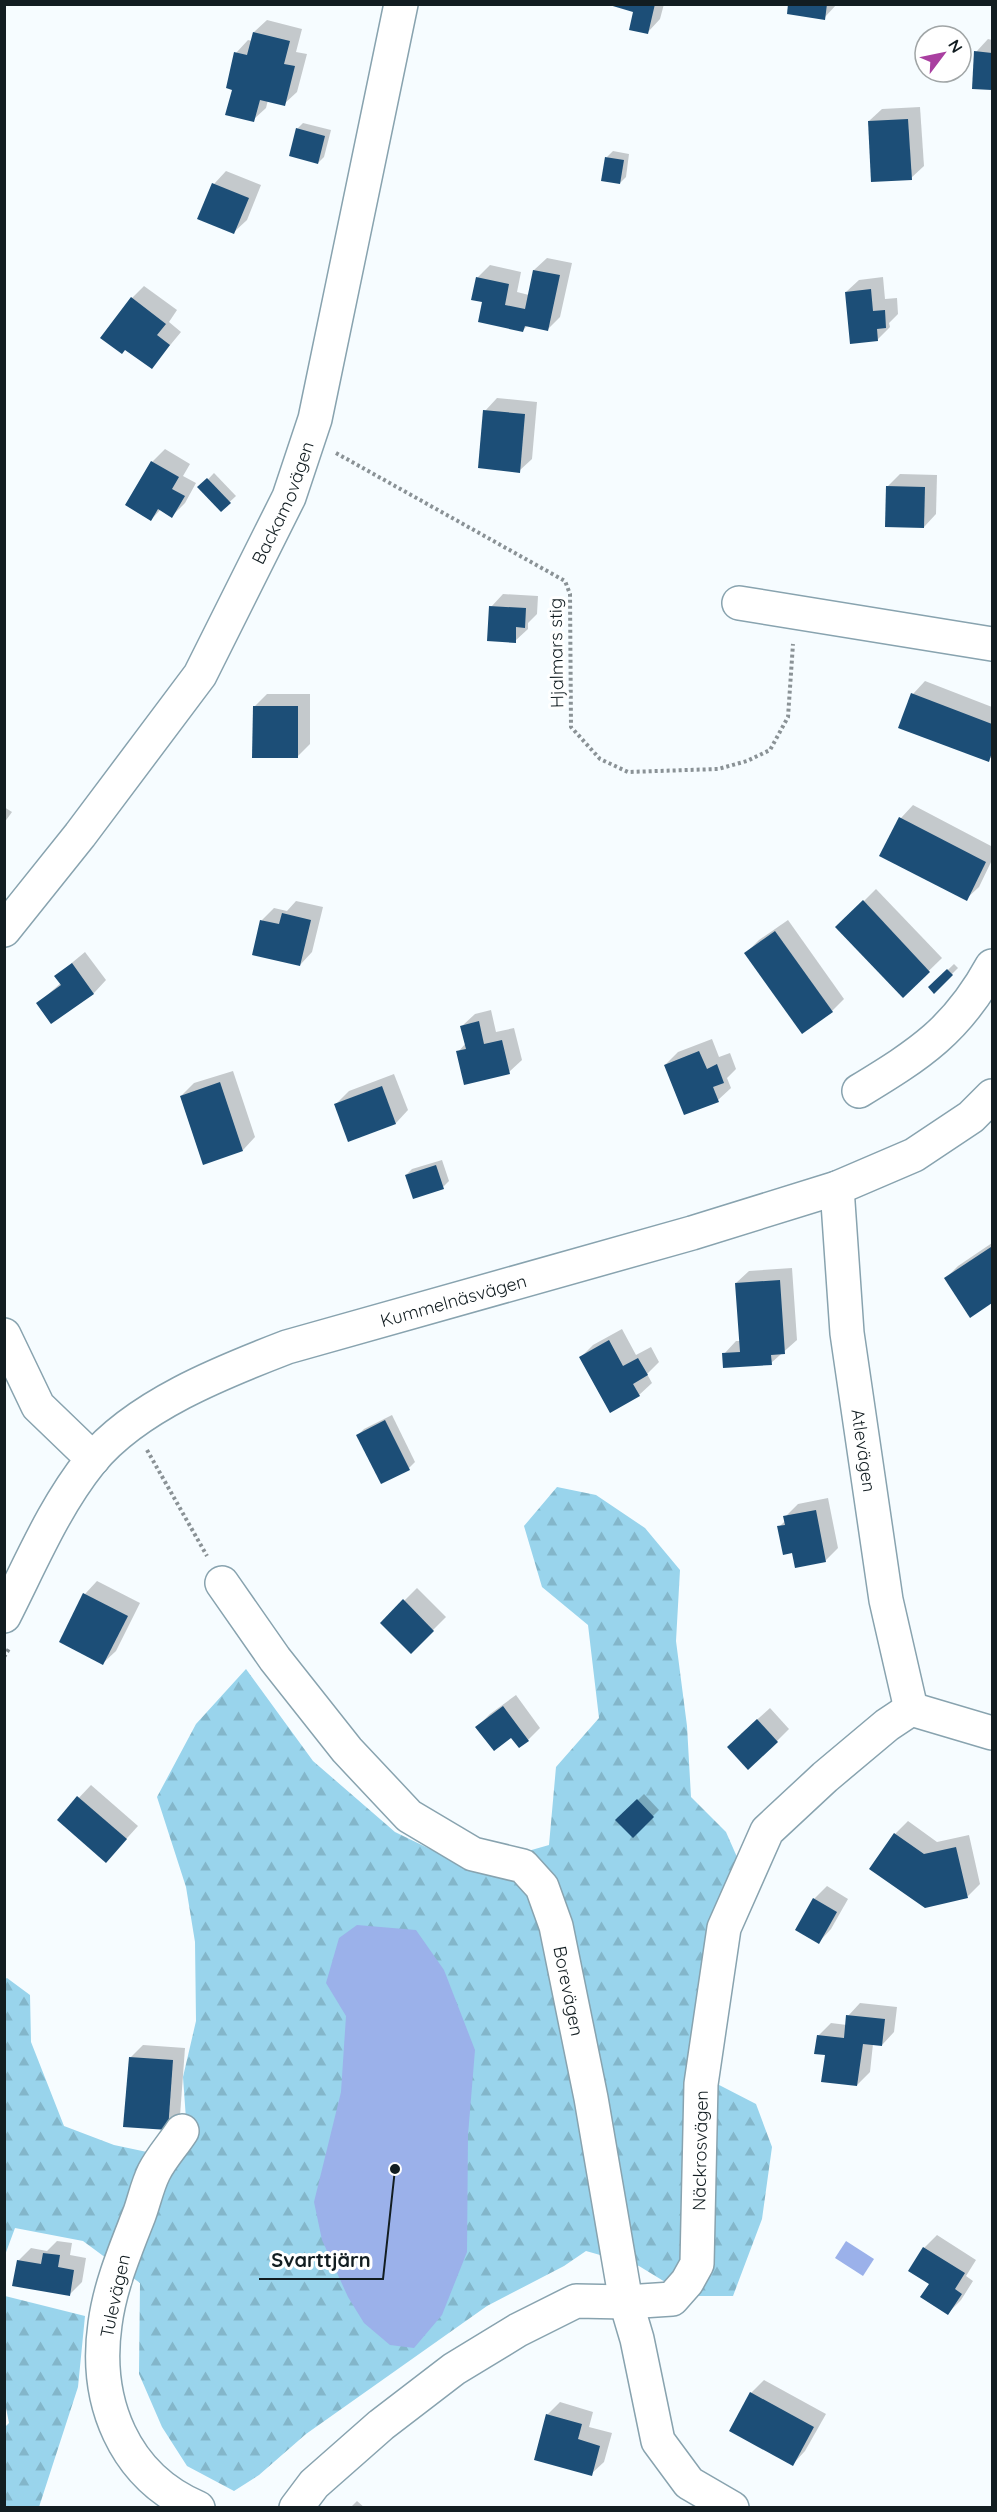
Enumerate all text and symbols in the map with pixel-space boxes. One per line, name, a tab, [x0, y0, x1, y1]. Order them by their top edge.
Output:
north arrow	[913, 24, 973, 84]
text: N	[944, 36, 967, 56]
street label: Backamovägen	[246, 438, 318, 568]
street label: Hjalmars stig	[544, 598, 568, 708]
street label: Kummelnäsvägen	[378, 1269, 529, 1332]
street label: Atlevägen	[847, 1407, 882, 1493]
street label: Borevägen	[549, 1944, 590, 2038]
street label: Näckrosvägen	[687, 2090, 712, 2211]
callout: Svarttjärn	[259, 2241, 383, 2279]
text: Svarttjärn	[271, 2247, 371, 2272]
street label: Tulevägen	[95, 2252, 135, 2340]

